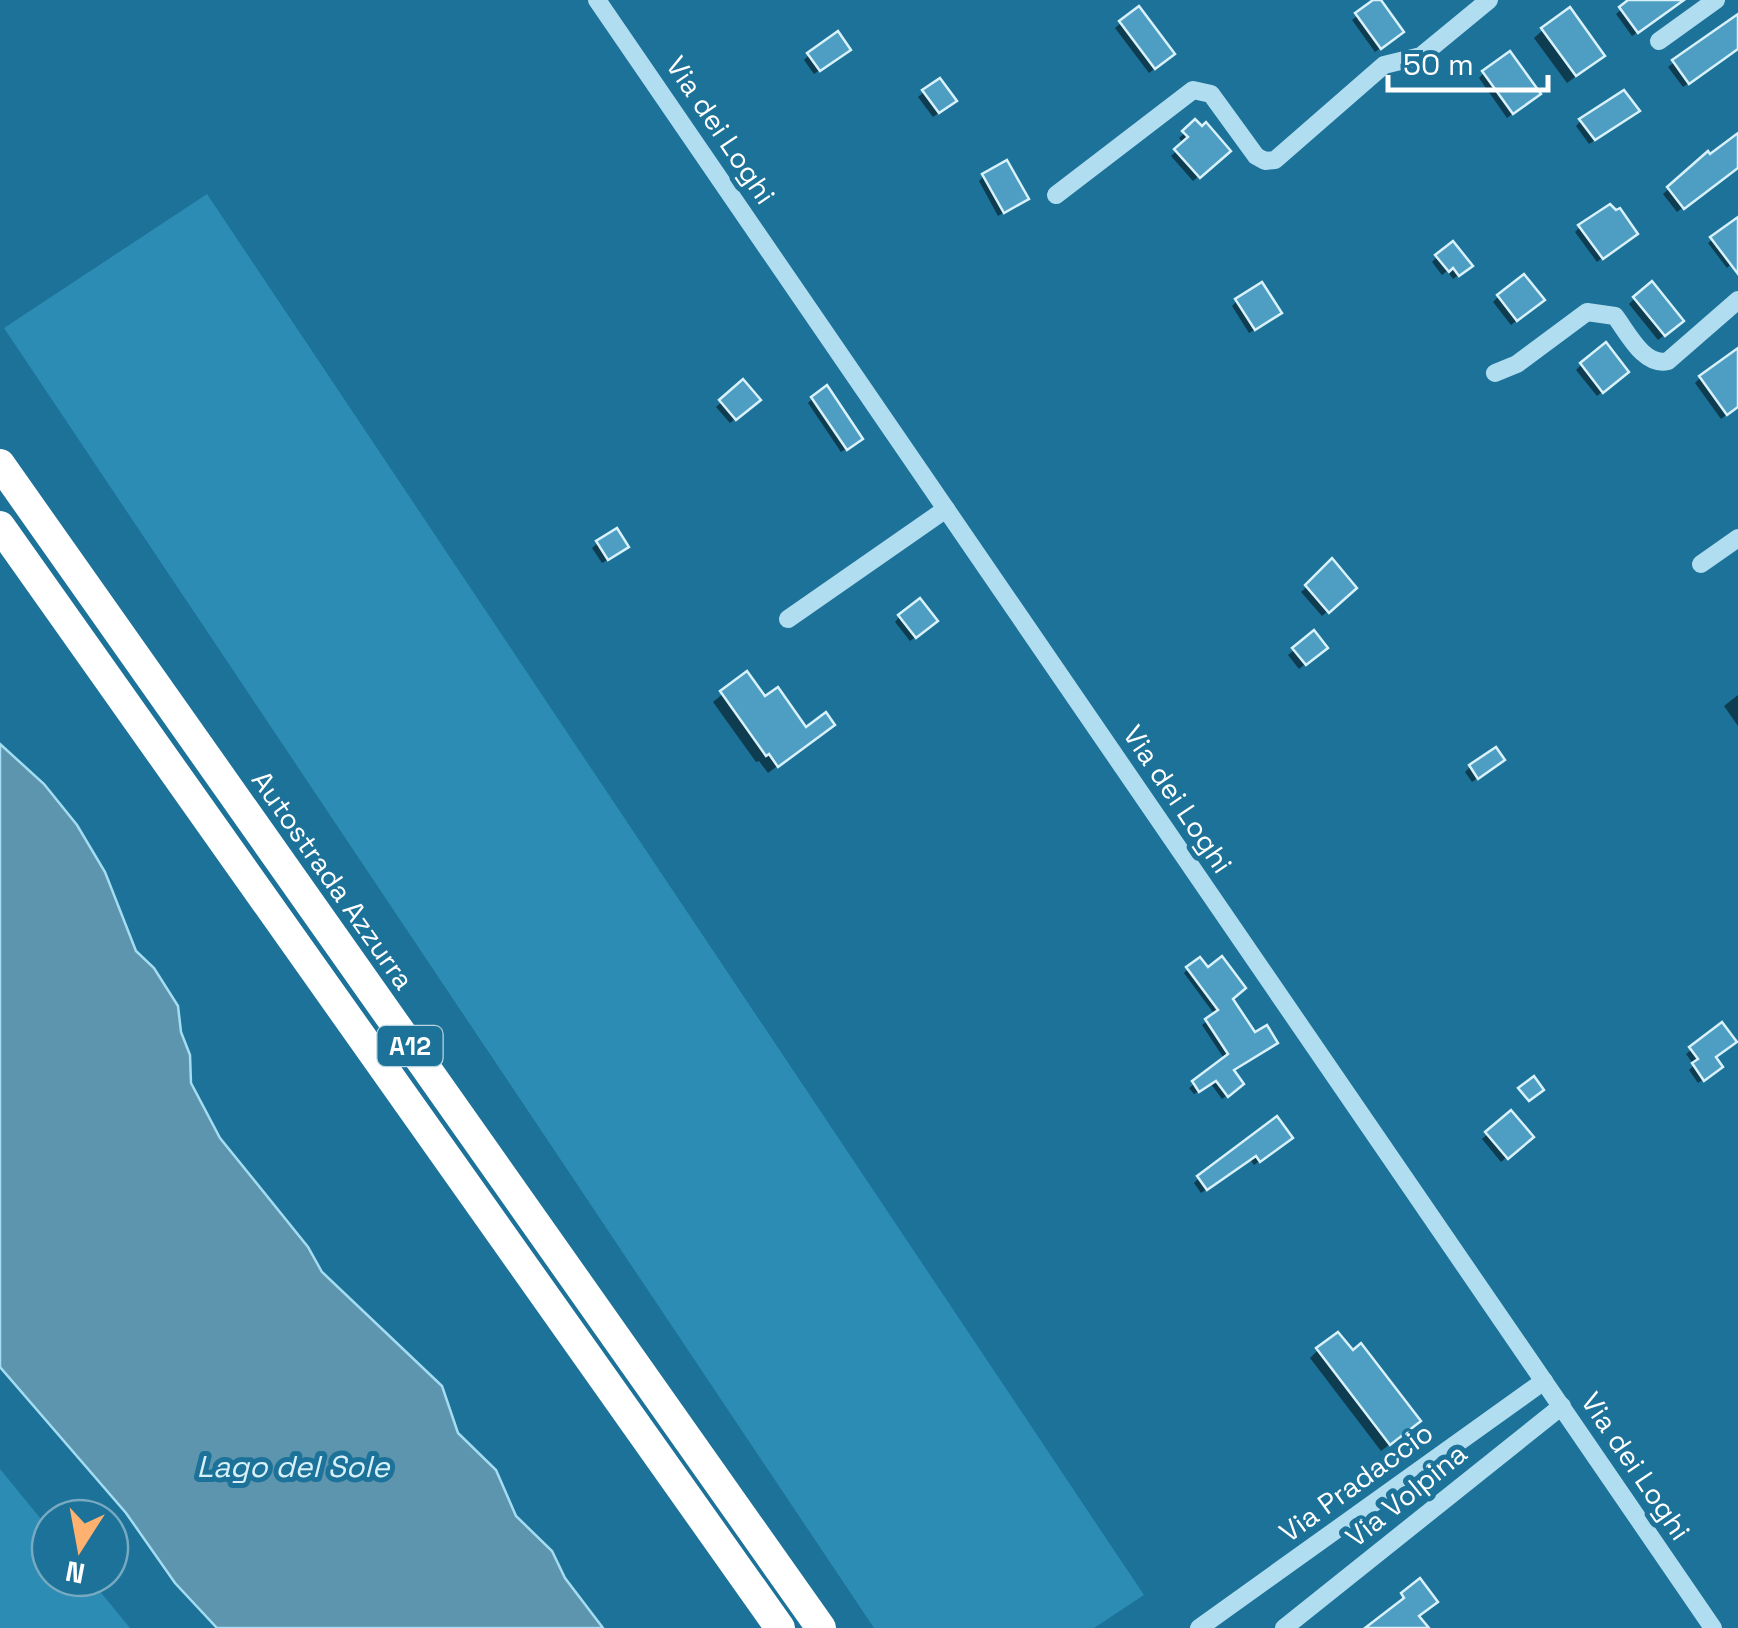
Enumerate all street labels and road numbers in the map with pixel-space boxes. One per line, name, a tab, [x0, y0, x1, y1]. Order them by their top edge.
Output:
street label: Via dei Loghi	[658, 49, 784, 211]
street label: Via dei Loghi	[1115, 718, 1241, 880]
street label: Autostrada Azzurra	[244, 764, 422, 996]
road number: A12	[378, 1026, 442, 1066]
street label: Via dei Loghi	[1573, 1385, 1699, 1547]
street label: Via Pradaccio	[1272, 1414, 1440, 1550]
street label: Via Volpina	[1338, 1435, 1474, 1555]

